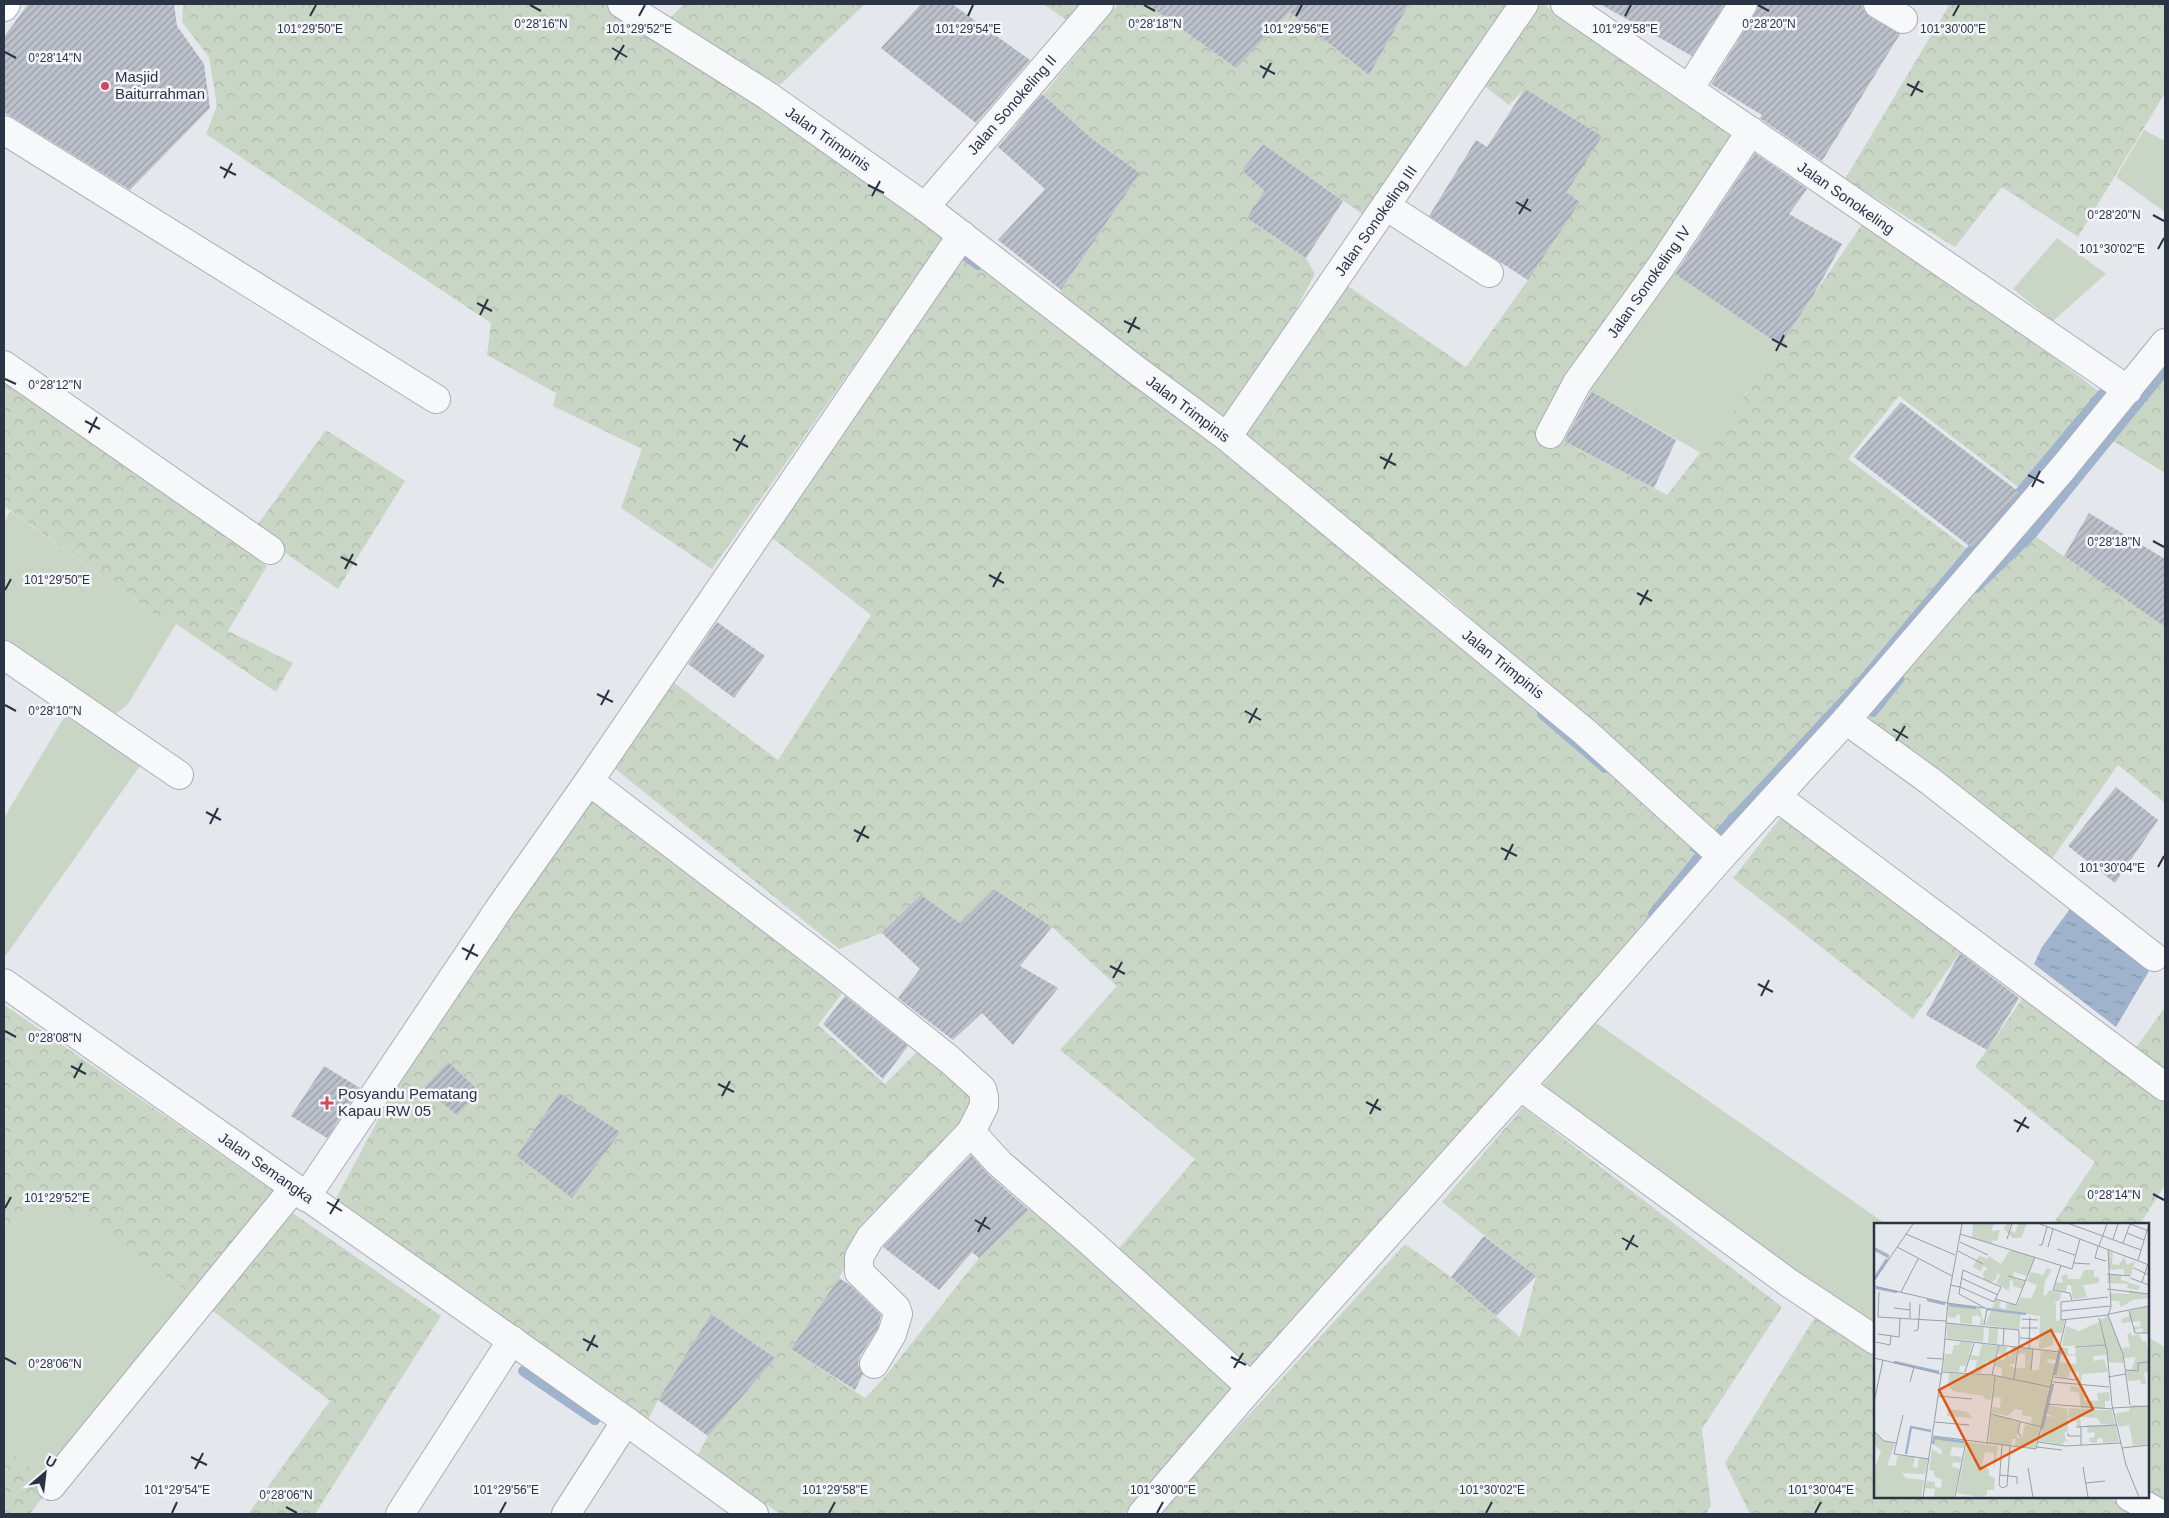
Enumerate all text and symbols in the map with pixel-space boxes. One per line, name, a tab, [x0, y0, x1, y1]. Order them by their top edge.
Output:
text: 0°28'16"N	[514, 17, 568, 31]
text: 0°28'18"N	[1128, 17, 1182, 31]
text: 0°28'20"N	[1742, 17, 1796, 31]
text: 101°29'50"E	[277, 22, 343, 36]
text: 101°29'52"E	[606, 22, 672, 36]
text: 101°29'54"E	[935, 22, 1001, 36]
text: 101°29'56"E	[1263, 22, 1329, 36]
text: 101°29'58"E	[1592, 22, 1658, 36]
text: 101°30'00"E	[1920, 22, 1986, 36]
text: 0°28'14"N	[28, 51, 82, 65]
street label: Jalan Sonokeling II	[964, 51, 1060, 158]
place label: Masjid Baiturrahman	[115, 68, 205, 102]
marker: Masjid Baiturrahman	[99, 80, 111, 92]
street label: Jalan Trimpinis	[782, 103, 874, 174]
street label: Jalan Sonokeling	[1795, 158, 1898, 237]
street label: Jalan Sonokeling III	[1331, 162, 1420, 279]
text: 0°28'20"N	[2087, 208, 2141, 222]
street label: Jalan Sonokeling IV	[1604, 223, 1694, 341]
text: 101°30'02"E	[2079, 242, 2145, 256]
street label: Jalan Trimpinis	[1143, 372, 1233, 445]
text: 0°28'12"N	[28, 378, 82, 392]
text: 0°28'18"N	[2087, 535, 2141, 549]
text: 101°29'50"E	[24, 573, 90, 587]
street label: Jalan Trimpinis	[1459, 626, 1548, 702]
text: 0°28'10"N	[28, 704, 82, 718]
text: 101°30'04"E	[2079, 861, 2145, 875]
text: 0°28'08"N	[28, 1031, 82, 1045]
place label: Posyandu Pematang Kapau RW 05	[338, 1085, 477, 1119]
marker: Posyandu Pematang Kapau RW 05	[320, 1096, 334, 1110]
street label: Jalan Semangka	[216, 1129, 317, 1207]
text: 0°28'14"N	[2087, 1188, 2141, 1202]
text: 101°29'52"E	[24, 1191, 90, 1205]
inset map	[1874, 1223, 2149, 1498]
text: 0°28'06"N	[28, 1357, 82, 1371]
north arrow	[20, 1448, 70, 1498]
text: U	[43, 1452, 59, 1471]
text: 101°29'54"E	[144, 1483, 210, 1497]
text: 101°29'56"E	[473, 1483, 539, 1497]
text: 101°29'58"E	[802, 1483, 868, 1497]
text: 101°30'00"E	[1130, 1483, 1196, 1497]
text: 101°30'02"E	[1459, 1483, 1525, 1497]
text: 101°30'04"E	[1788, 1483, 1854, 1497]
text: 0°28'06"N	[259, 1488, 313, 1502]

